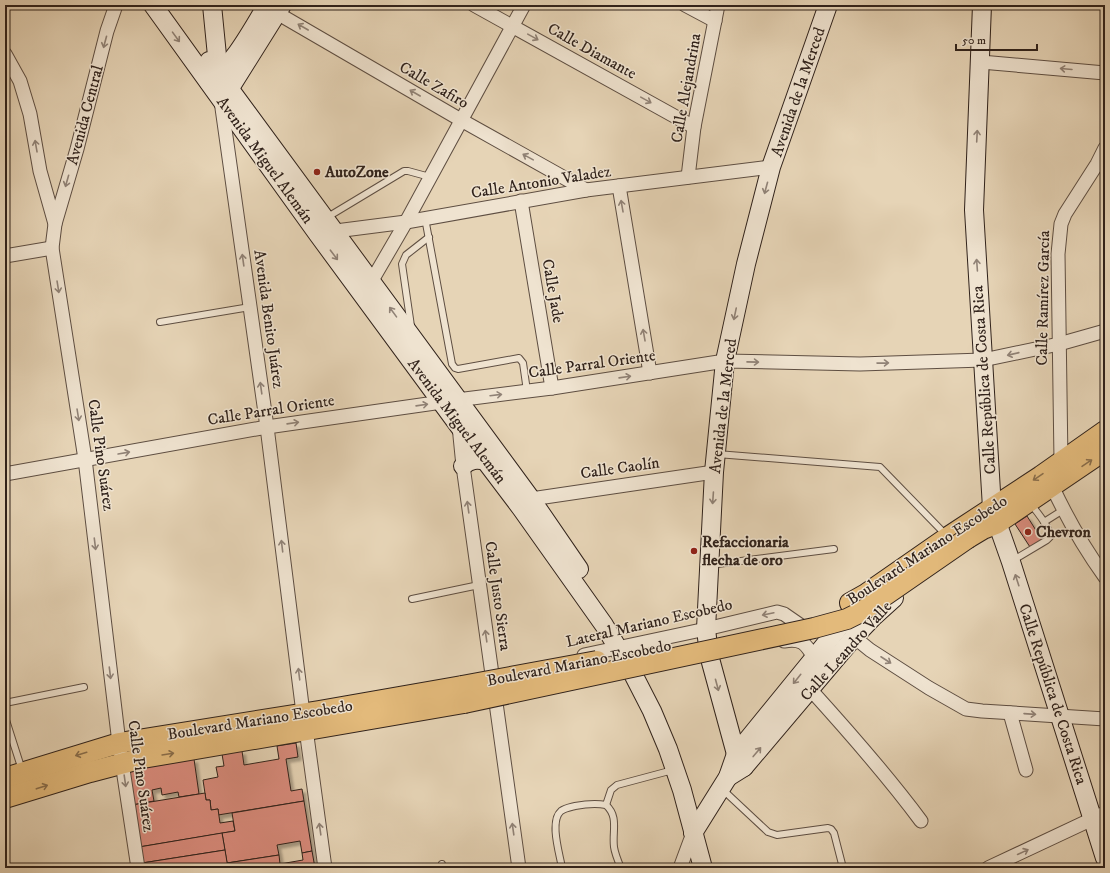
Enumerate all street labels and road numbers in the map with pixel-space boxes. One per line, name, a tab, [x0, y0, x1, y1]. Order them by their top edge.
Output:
street label: Calle Diamante	[544, 18, 640, 84]
street label: Avenida de la Merced	[766, 25, 830, 159]
street label: Calle Alejandrina	[667, 32, 706, 144]
street label: Calle Zafiro	[396, 57, 472, 113]
street label: Avenida Central	[62, 63, 108, 167]
street label: Avenida Miguel Alemán	[212, 93, 318, 228]
street label: Calle Antonio Valadez	[470, 161, 612, 203]
street label: Calle Ramírez García	[1032, 230, 1054, 366]
street label: Avenida Benito Juárez	[249, 248, 289, 390]
street label: Calle Jade	[538, 257, 569, 325]
street label: Calle República de Costa Rica	[967, 285, 1001, 475]
street label: Avenida de la Merced	[705, 337, 741, 475]
street label: Calle Parral Oriente	[527, 345, 657, 383]
street label: Avenida Miguel Alemán	[403, 354, 511, 488]
street label: Calle Parral Oriente	[206, 390, 336, 430]
street label: Calle Pino Suárez	[83, 398, 119, 512]
street label: Calle Caolín	[579, 452, 661, 483]
street label: Boulevard Mariano Escobedo	[843, 491, 1011, 609]
street label: Calle Justo Sierra	[480, 540, 516, 652]
street label: Lateral Mariano Escobedo	[564, 594, 734, 652]
street label: Calle Leandro Valle	[796, 597, 896, 705]
street label: Calle República de Costa Rica	[1014, 601, 1092, 787]
street label: Boulevard Mariano Escobedo	[485, 635, 673, 691]
street label: Boulevard Mariano Escobedo	[166, 695, 354, 745]
street label: Calle Pino Suárez	[123, 719, 159, 833]

